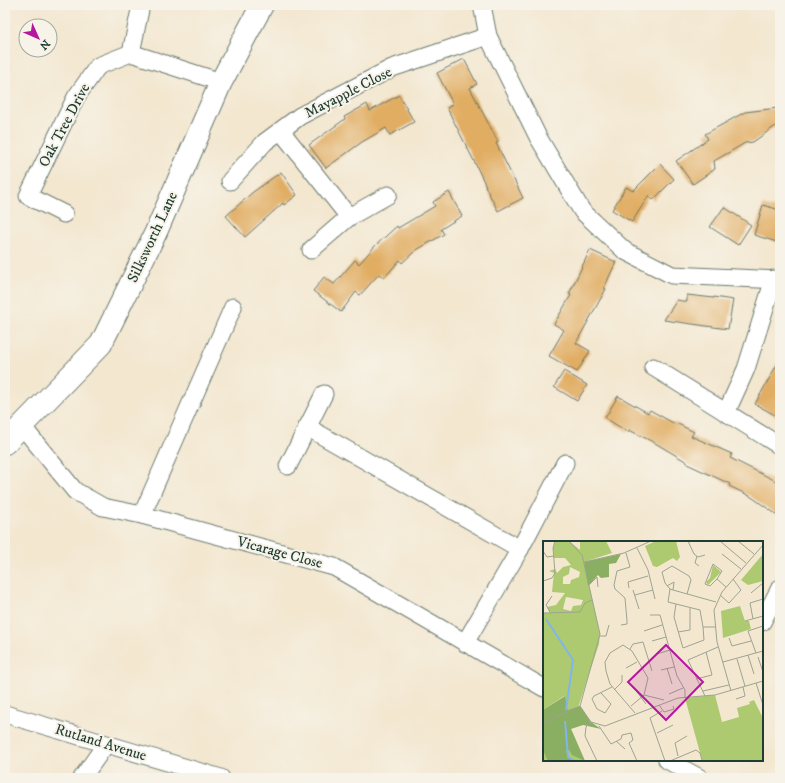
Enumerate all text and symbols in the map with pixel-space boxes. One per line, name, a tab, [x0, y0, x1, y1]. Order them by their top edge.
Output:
north arrow	[18, 18, 58, 58]
text: N	[36, 36, 53, 53]
street label: Mayapple Close	[301, 62, 395, 123]
street label: Oak Tree Drive	[34, 80, 94, 170]
street label: Silksworth Lane	[123, 189, 182, 286]
street label: Vicarage Close	[234, 532, 325, 573]
inset map	[543, 541, 763, 761]
street label: Rutland Avenue	[53, 720, 149, 765]

